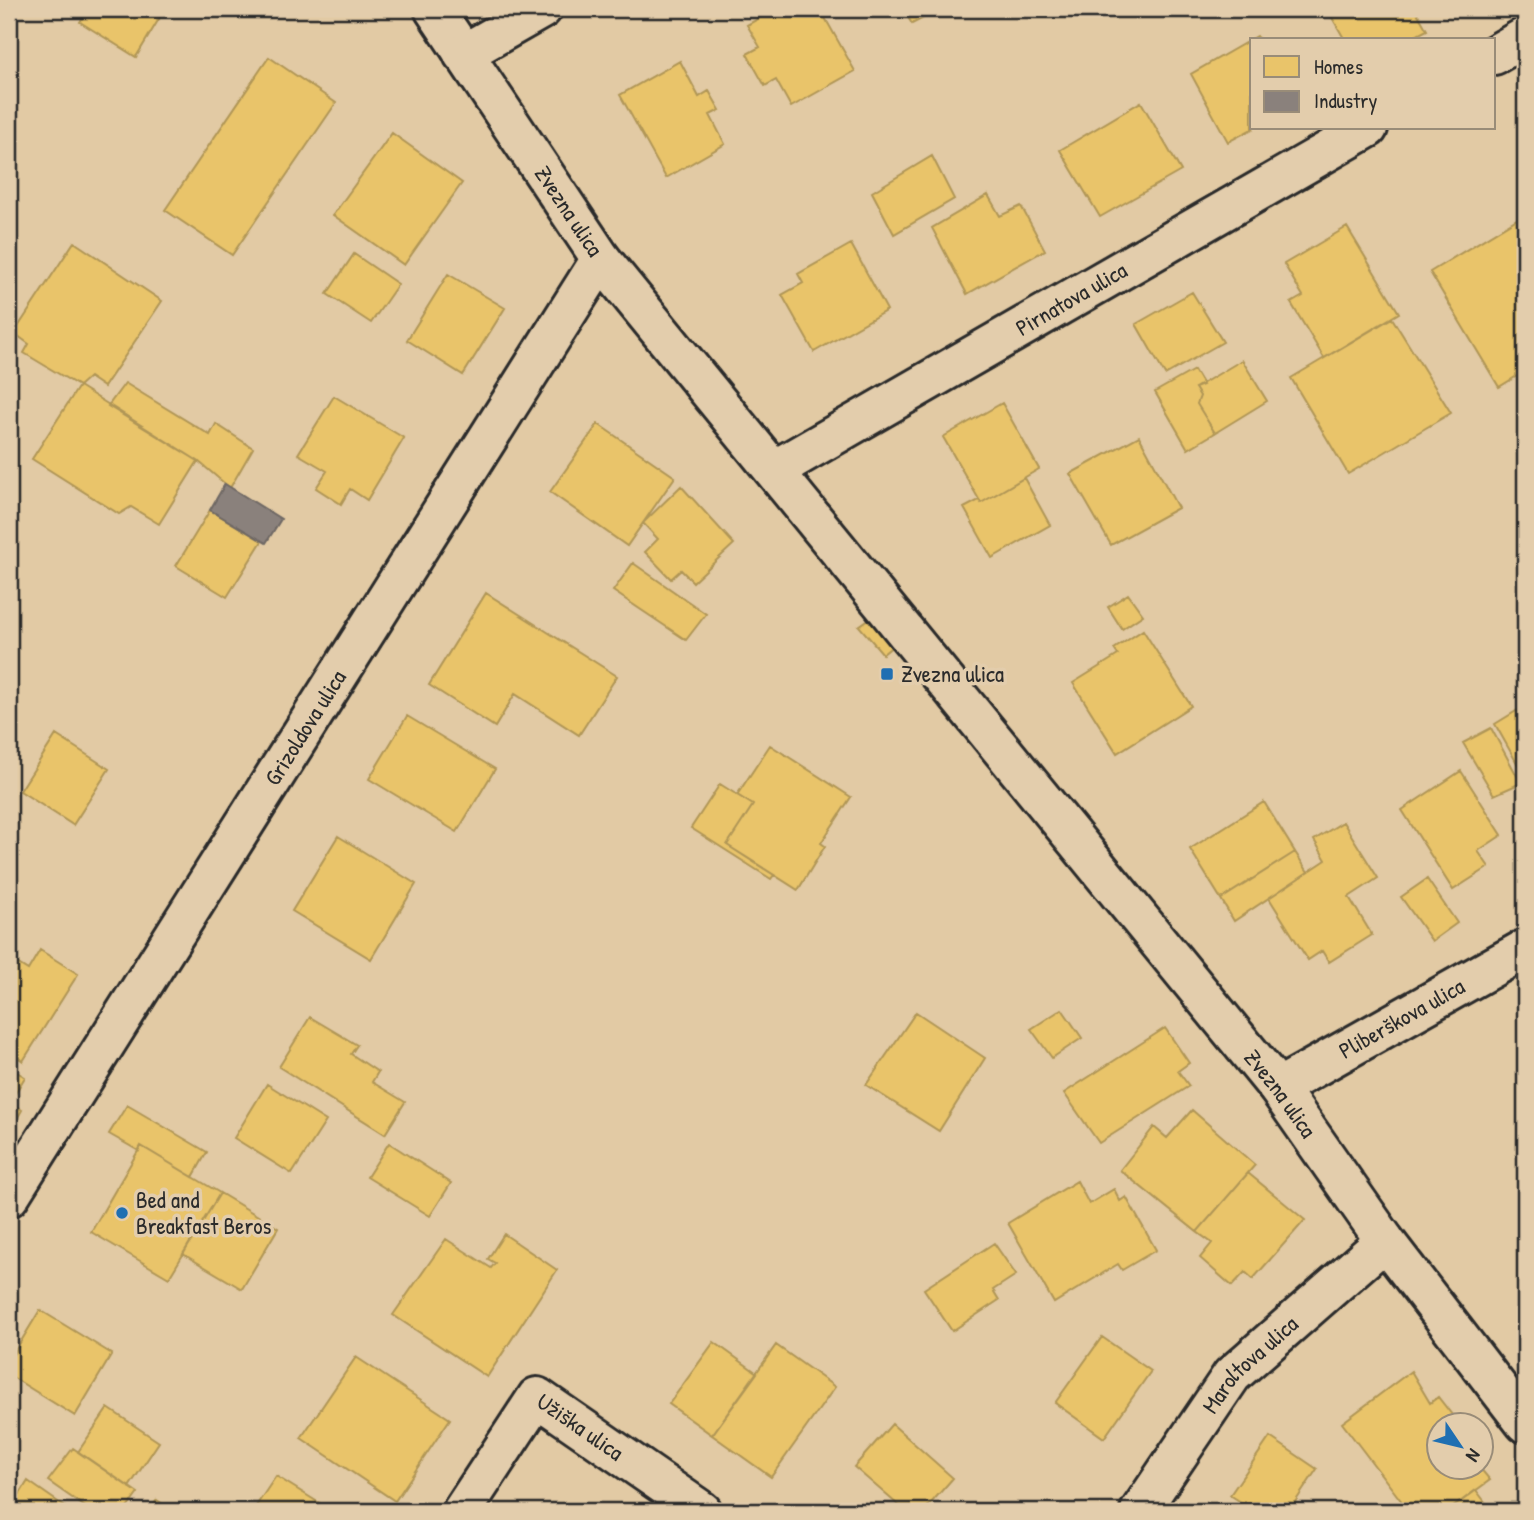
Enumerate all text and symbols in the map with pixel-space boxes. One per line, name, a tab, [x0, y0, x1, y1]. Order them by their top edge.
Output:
legend	[1250, 38, 1496, 130]
text: Homes	[1314, 52, 1363, 81]
text: Industry	[1314, 86, 1377, 115]
street label: Zvezna ulica	[528, 159, 611, 262]
street label: Pirnatova ulica	[1010, 254, 1132, 343]
place label: Zvezna ulica	[901, 658, 1004, 689]
street label: Grizoldova ulica	[257, 664, 353, 791]
marker: Zvezna ulica	[879, 666, 895, 682]
street label: Pliberškova ulica	[1333, 970, 1470, 1066]
street label: Zvezna ulica	[1238, 1043, 1324, 1144]
place label: Bed and Breakfast Beros	[136, 1184, 272, 1241]
marker: Bed and Breakfast Beros	[114, 1205, 130, 1221]
street label: Maroltova ulica	[1194, 1308, 1304, 1419]
street label: Užiška ulica	[531, 1386, 630, 1467]
north arrow	[1426, 1412, 1496, 1482]
text: N	[1460, 1444, 1487, 1467]

